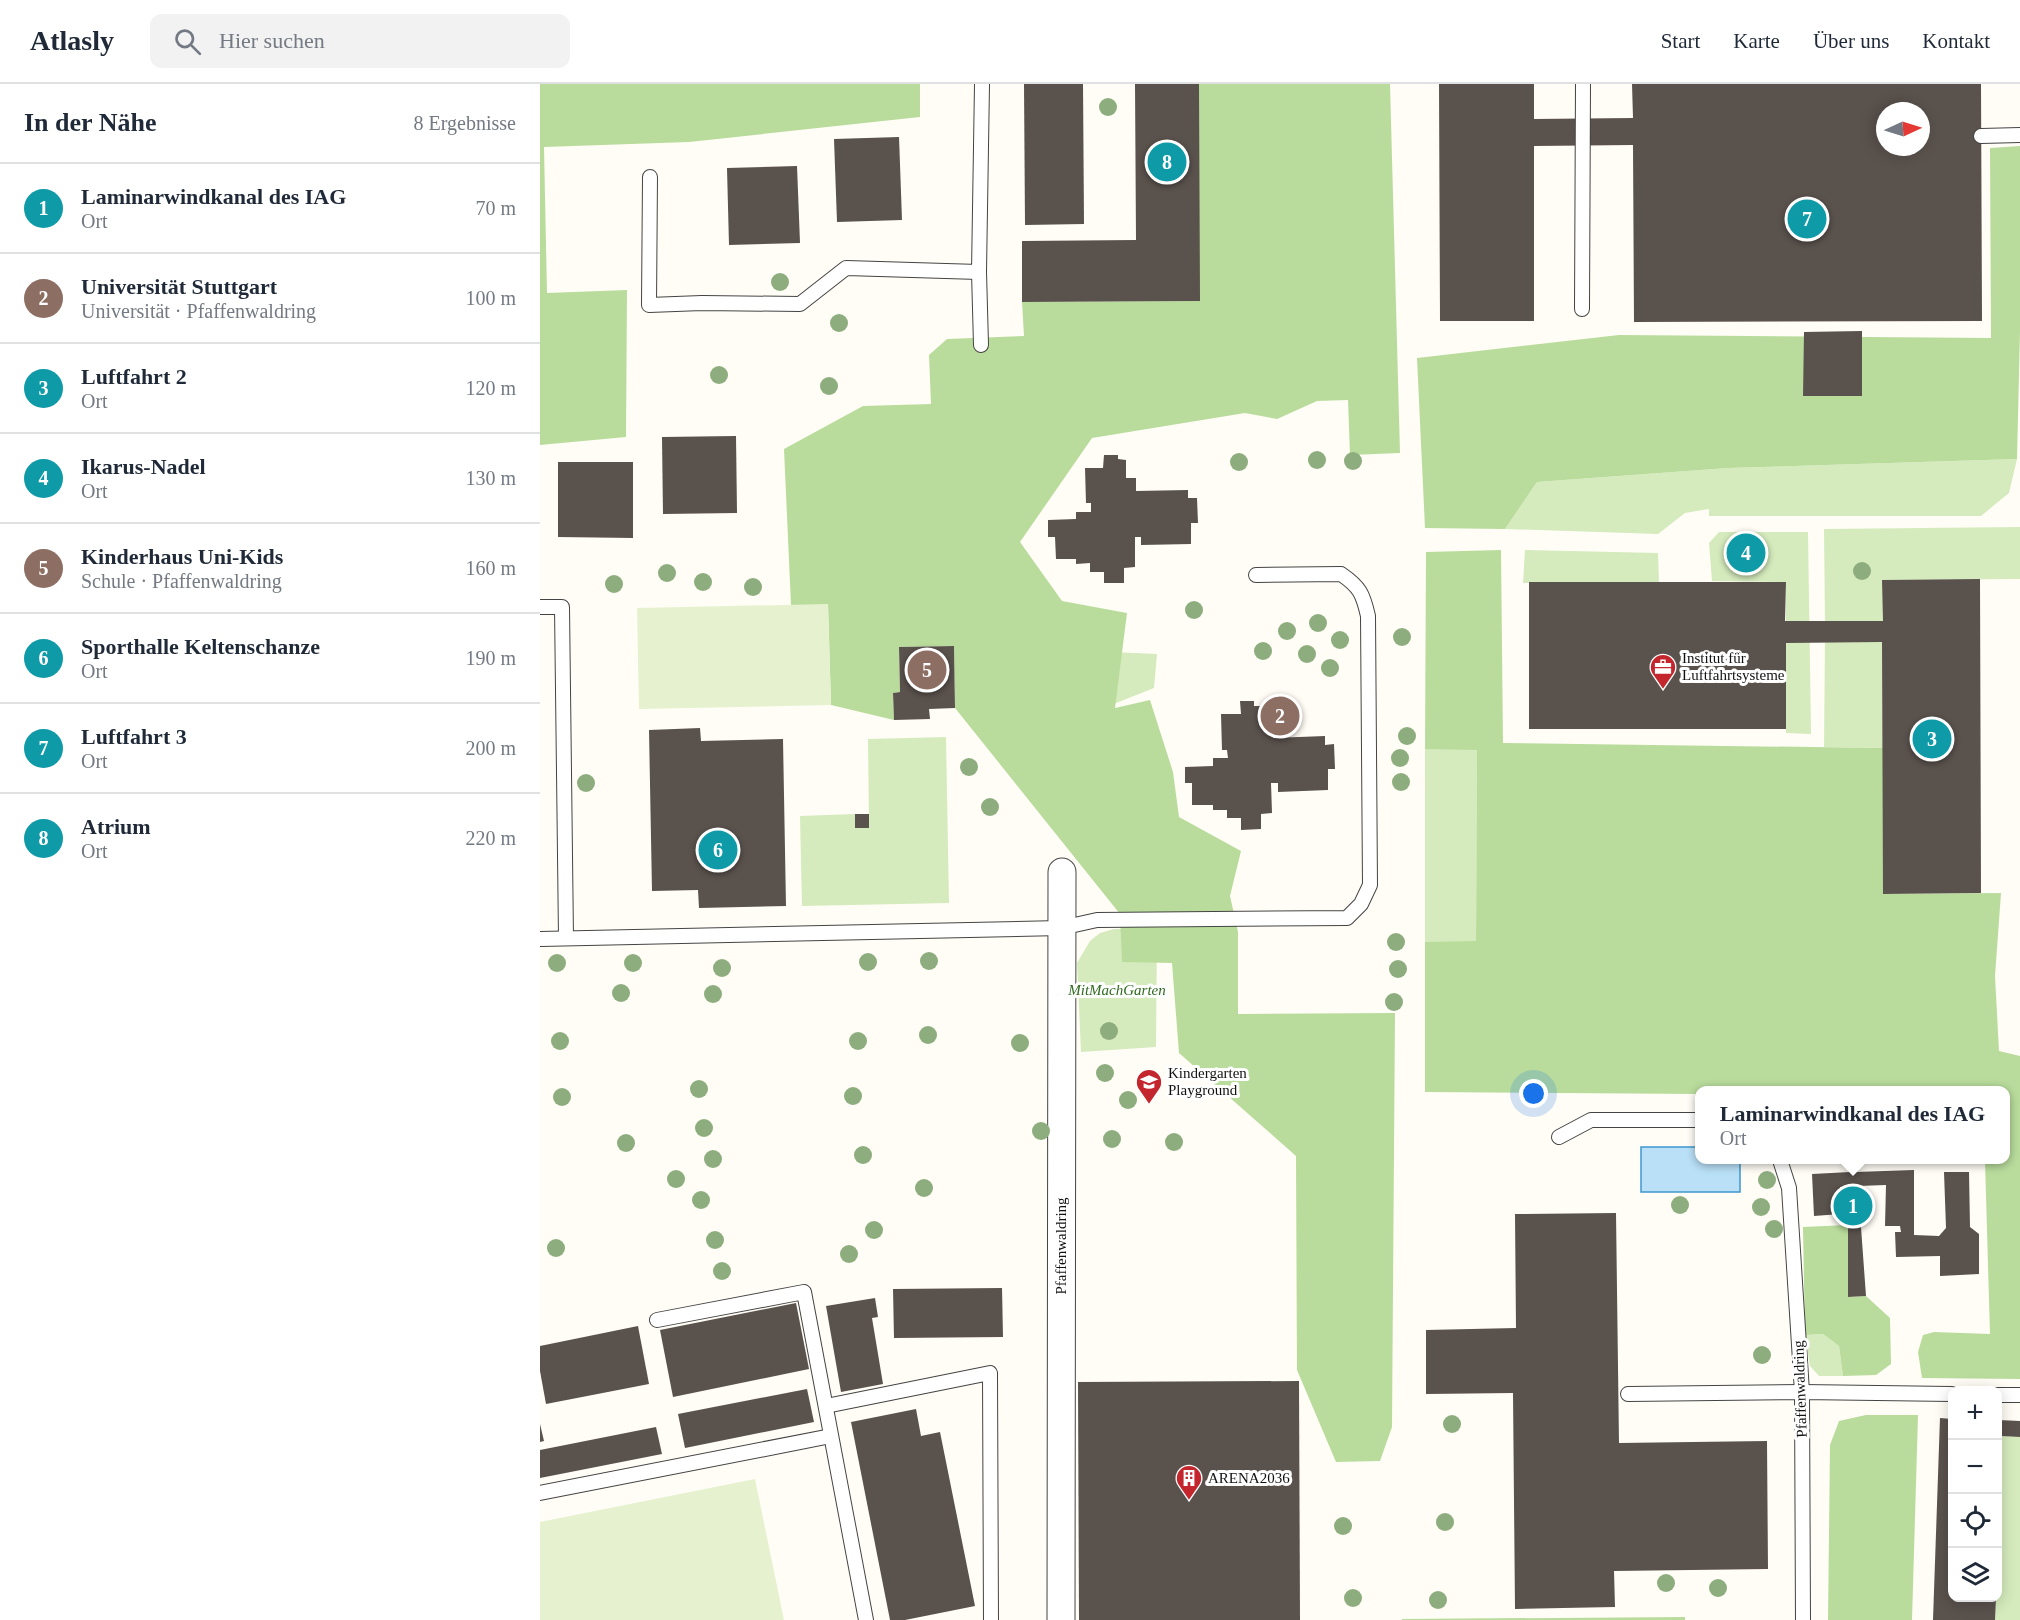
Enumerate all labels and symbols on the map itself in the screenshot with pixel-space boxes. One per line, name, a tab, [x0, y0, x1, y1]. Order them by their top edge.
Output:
north arrow	[1876, 102, 1930, 156]
pin: 8	[1148, 140, 1186, 184]
pin: 7	[1788, 196, 1826, 242]
pin: 4	[1726, 530, 1766, 576]
pin: 5	[908, 648, 946, 692]
place label: Institut für Luftfahrtsysteme	[1682, 650, 1785, 683]
office icon: Institut für Luftfahrtsysteme	[1648, 652, 1678, 690]
pin: 2	[1260, 694, 1300, 738]
pin: 3	[1912, 716, 1952, 762]
pin: 6	[698, 828, 738, 873]
park label: MitMachGarten	[1067, 982, 1166, 998]
place label: Kindergarten Playground	[1168, 1065, 1247, 1098]
school or university icon: Kindergarten Playground	[1134, 1067, 1164, 1105]
your location	[1519, 1079, 1548, 1108]
pin: 1	[1834, 1184, 1872, 1228]
street label: Pfaffenwaldring	[1053, 1197, 1069, 1295]
street label: Pfaffenwaldring	[1790, 1340, 1810, 1438]
building icon: ARENA2036	[1174, 1463, 1204, 1501]
place label: ARENA2036	[1208, 1470, 1290, 1486]

